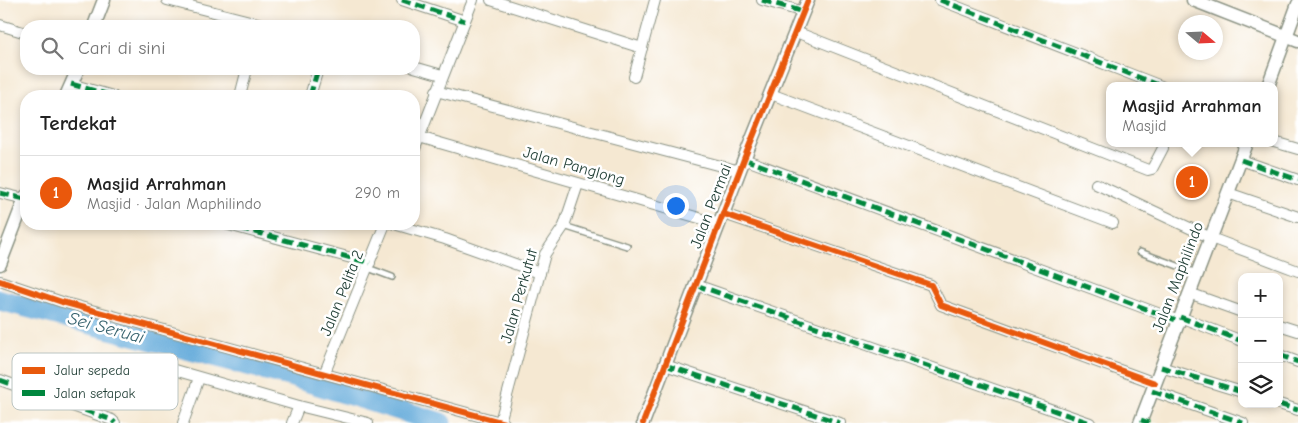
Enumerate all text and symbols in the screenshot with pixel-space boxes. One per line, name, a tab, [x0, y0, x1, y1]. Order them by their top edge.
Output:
north arrow	[1178, 15, 1223, 60]
search box	[20, 20, 420, 75]
icon: search	[38, 34, 66, 62]
text: Cari di sini	[78, 37, 165, 59]
popup	[1106, 82, 1278, 147]
text: Masjid Arrahman	[1122, 95, 1262, 117]
text: Terdekat	[40, 111, 116, 135]
text: Masjid	[1122, 117, 1167, 135]
street label: Jalan Panglong	[521, 143, 627, 189]
street label: Jalan Permai	[687, 161, 735, 251]
pin: 1	[1176, 163, 1208, 201]
text: Masjid Arrahman	[87, 173, 226, 195]
text: 1	[53, 184, 59, 202]
text: 290 m	[355, 184, 400, 202]
your location	[663, 193, 689, 219]
text: Masjid · Jalan Maphilindo	[87, 195, 262, 213]
street label: Jalan Maphilindo	[1149, 219, 1207, 335]
street label: Jalan Perkutut	[497, 246, 541, 345]
street label: Jalan Pelita 2	[317, 247, 367, 339]
map controls	[1238, 273, 1283, 408]
button: +	[1238, 273, 1283, 318]
water label: Sei Seruai	[66, 308, 147, 348]
button: −	[1238, 318, 1283, 363]
legend	[12, 353, 178, 410]
text: Jalur sepeda	[54, 362, 130, 379]
button: layers	[1238, 363, 1283, 408]
text: Jalan setapak	[54, 385, 136, 402]

